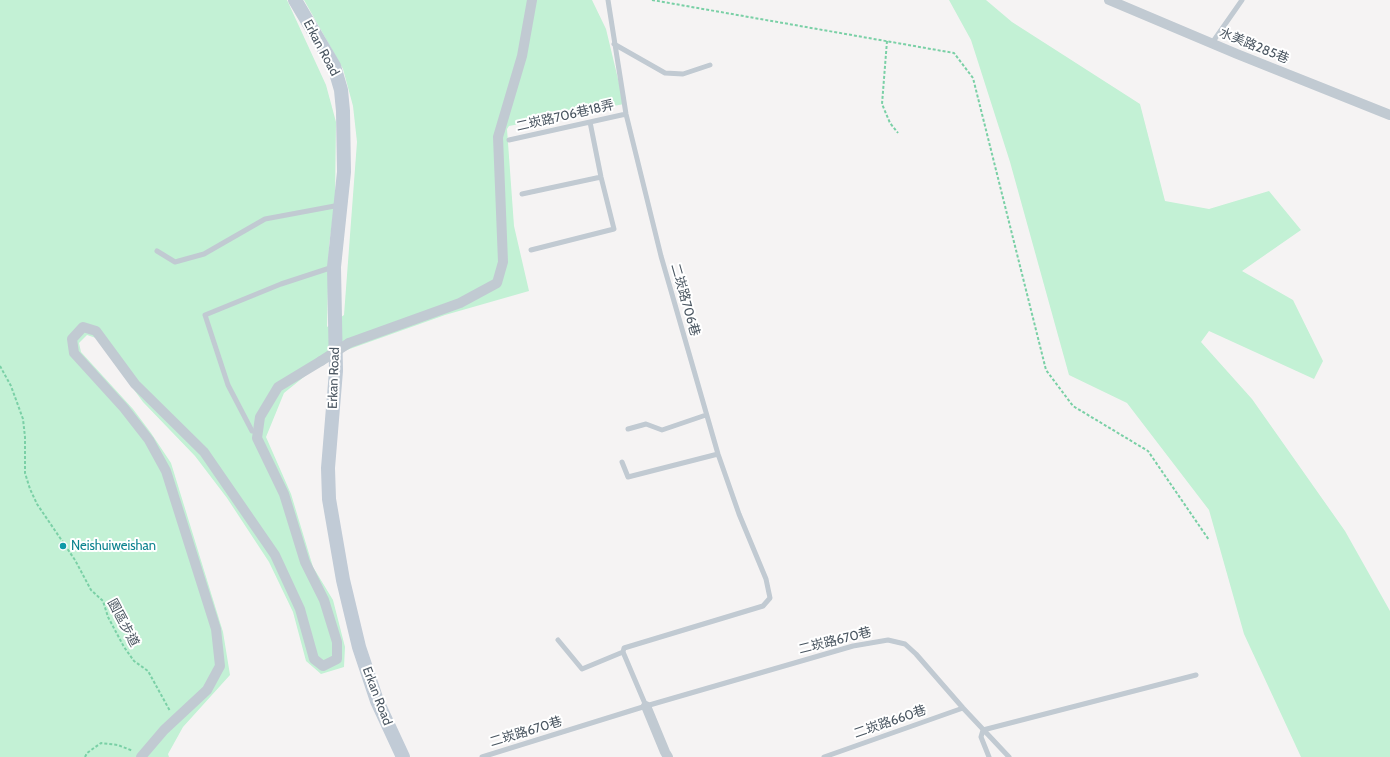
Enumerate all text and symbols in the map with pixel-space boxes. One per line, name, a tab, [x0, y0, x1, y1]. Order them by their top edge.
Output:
street label: Erkan Road	[300, 17, 342, 79]
street label: 水美路285巷	[1217, 25, 1291, 67]
street label: 二崁路706巷18弄	[515, 97, 615, 135]
street label: 二崁路706巷	[667, 262, 703, 338]
street label: Erkan Road	[325, 347, 343, 409]
place label: Neishuiweishan	[71, 538, 156, 554]
marker: Neishuiweishan	[58, 541, 68, 551]
street label: 園區步道	[104, 596, 142, 650]
street label: 二崁路670巷	[797, 624, 873, 658]
street label: Erkan Road	[359, 664, 395, 728]
street label: 二崁路660巷	[852, 702, 928, 742]
street label: 二崁路670巷	[488, 714, 564, 750]

